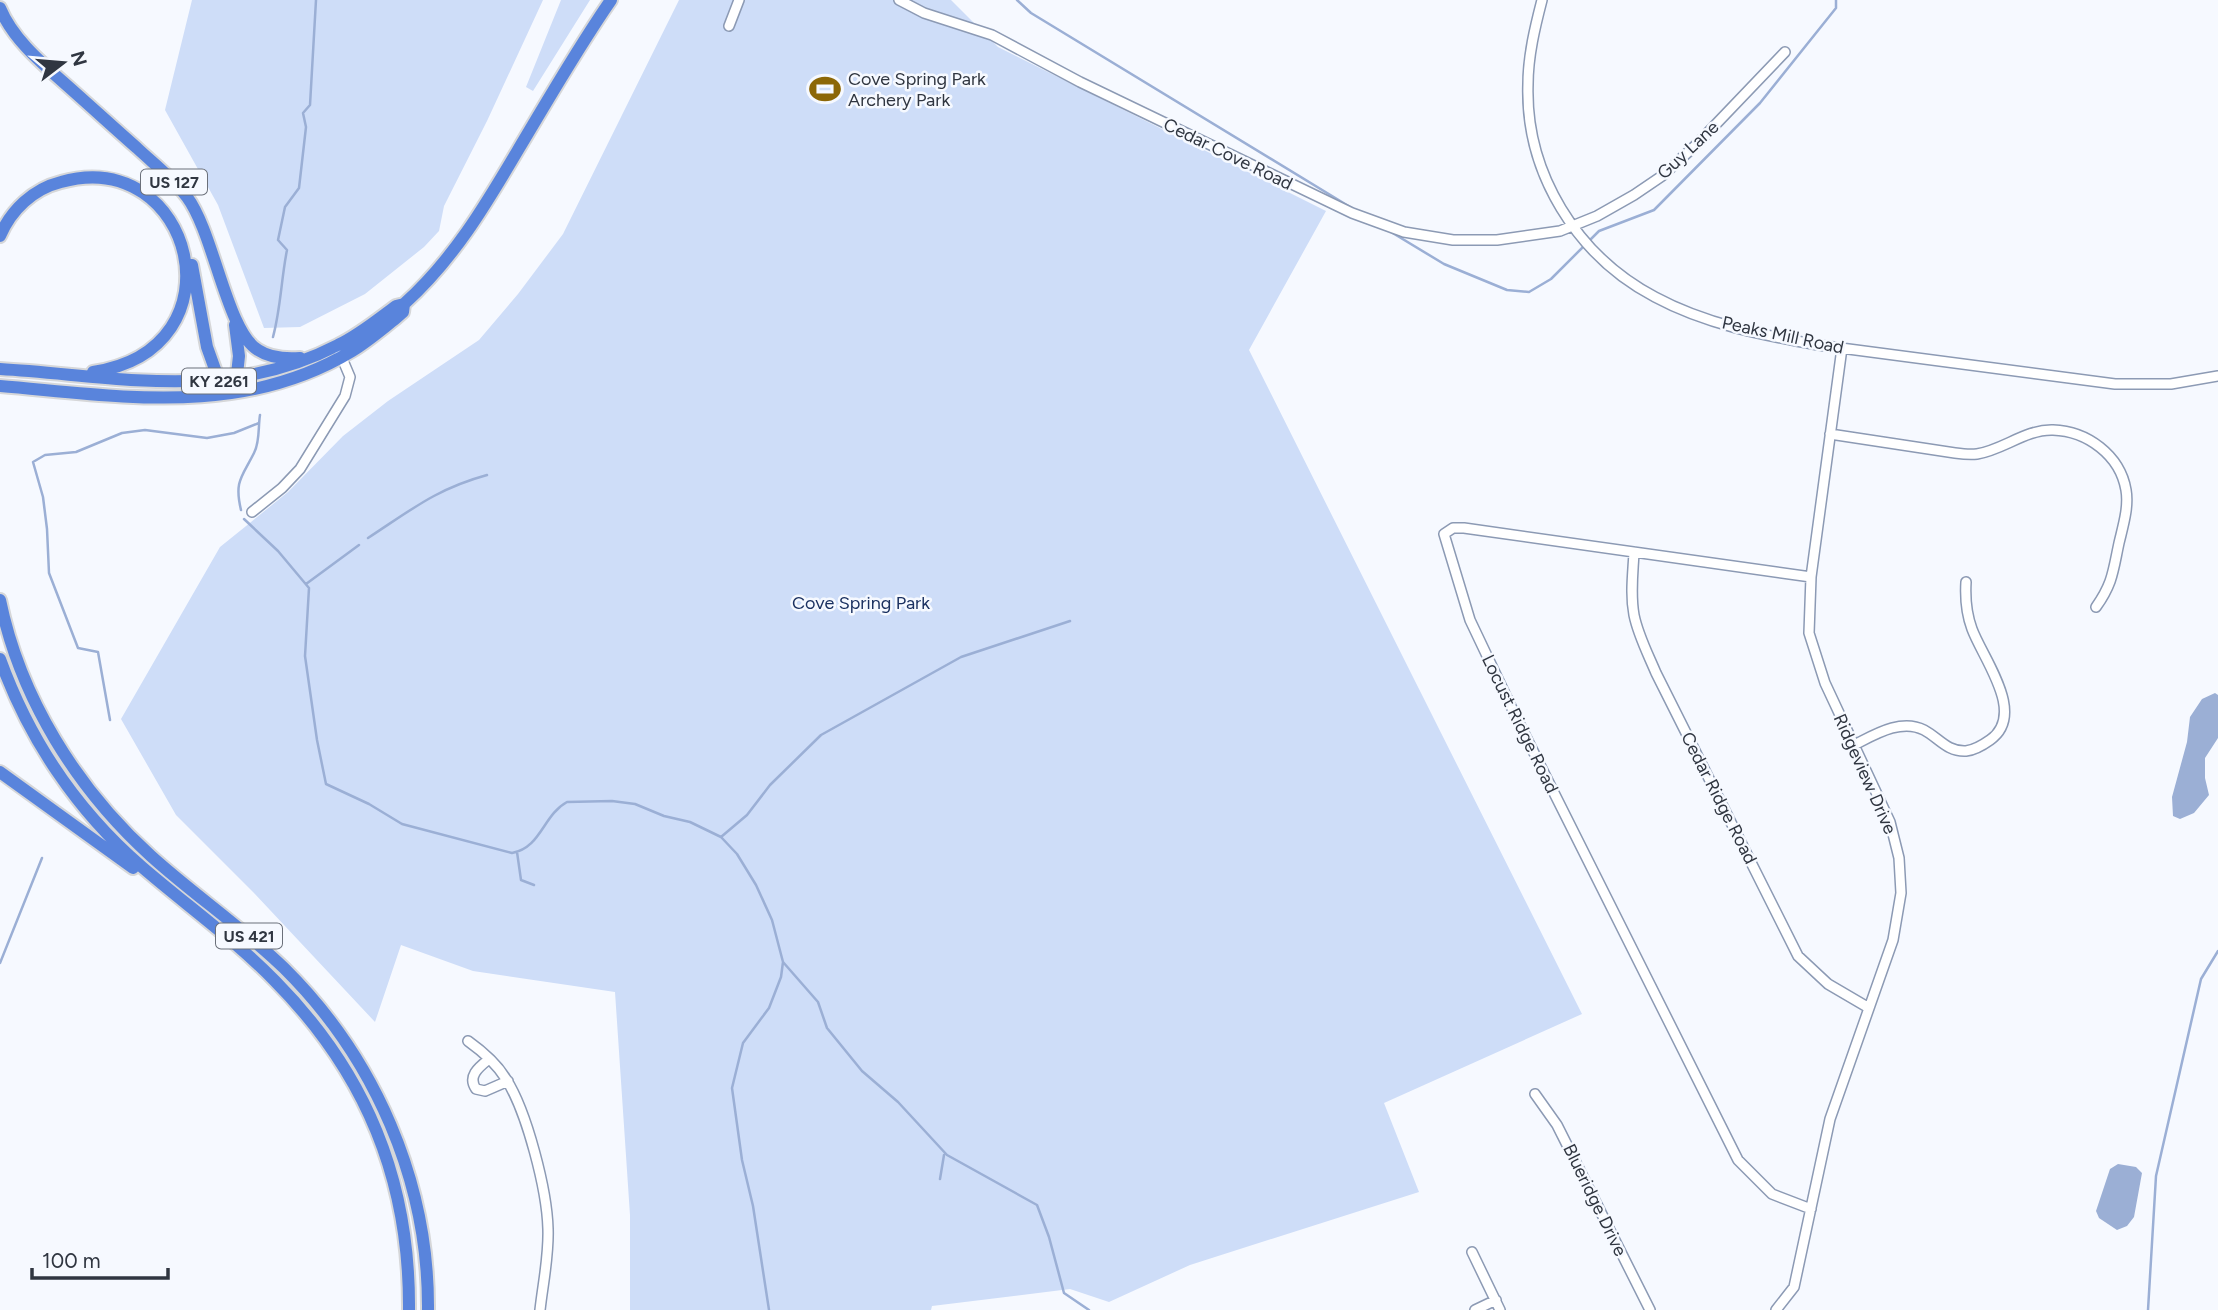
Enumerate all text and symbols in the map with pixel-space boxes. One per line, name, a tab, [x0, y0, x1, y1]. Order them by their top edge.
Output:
north arrow	[28, 28, 98, 98]
text: N	[66, 48, 92, 69]
place label: Cove Spring Park Archery Park	[848, 68, 986, 111]
sports icon: Cove Spring Park Archery Park	[808, 72, 842, 106]
street label: Cedar Cove Road	[1160, 113, 1296, 195]
street label: Guy Lane	[1653, 116, 1723, 184]
road number: US 127	[141, 170, 207, 194]
street label: Peaks Mill Road	[1720, 311, 1846, 359]
road number: KY 2261	[182, 368, 256, 394]
park label: Cove Spring Park	[792, 592, 930, 614]
street label: Locust Ridge Road	[1477, 651, 1563, 797]
street label: Ridgeview Drive	[1829, 710, 1901, 838]
street label: Cedar Ridge Road	[1676, 728, 1762, 868]
road number: US 421	[216, 924, 282, 948]
street label: Blueridge Drive	[1558, 1140, 1632, 1260]
scale bar	[32, 1236, 168, 1280]
text: 100 m	[42, 1248, 101, 1273]

